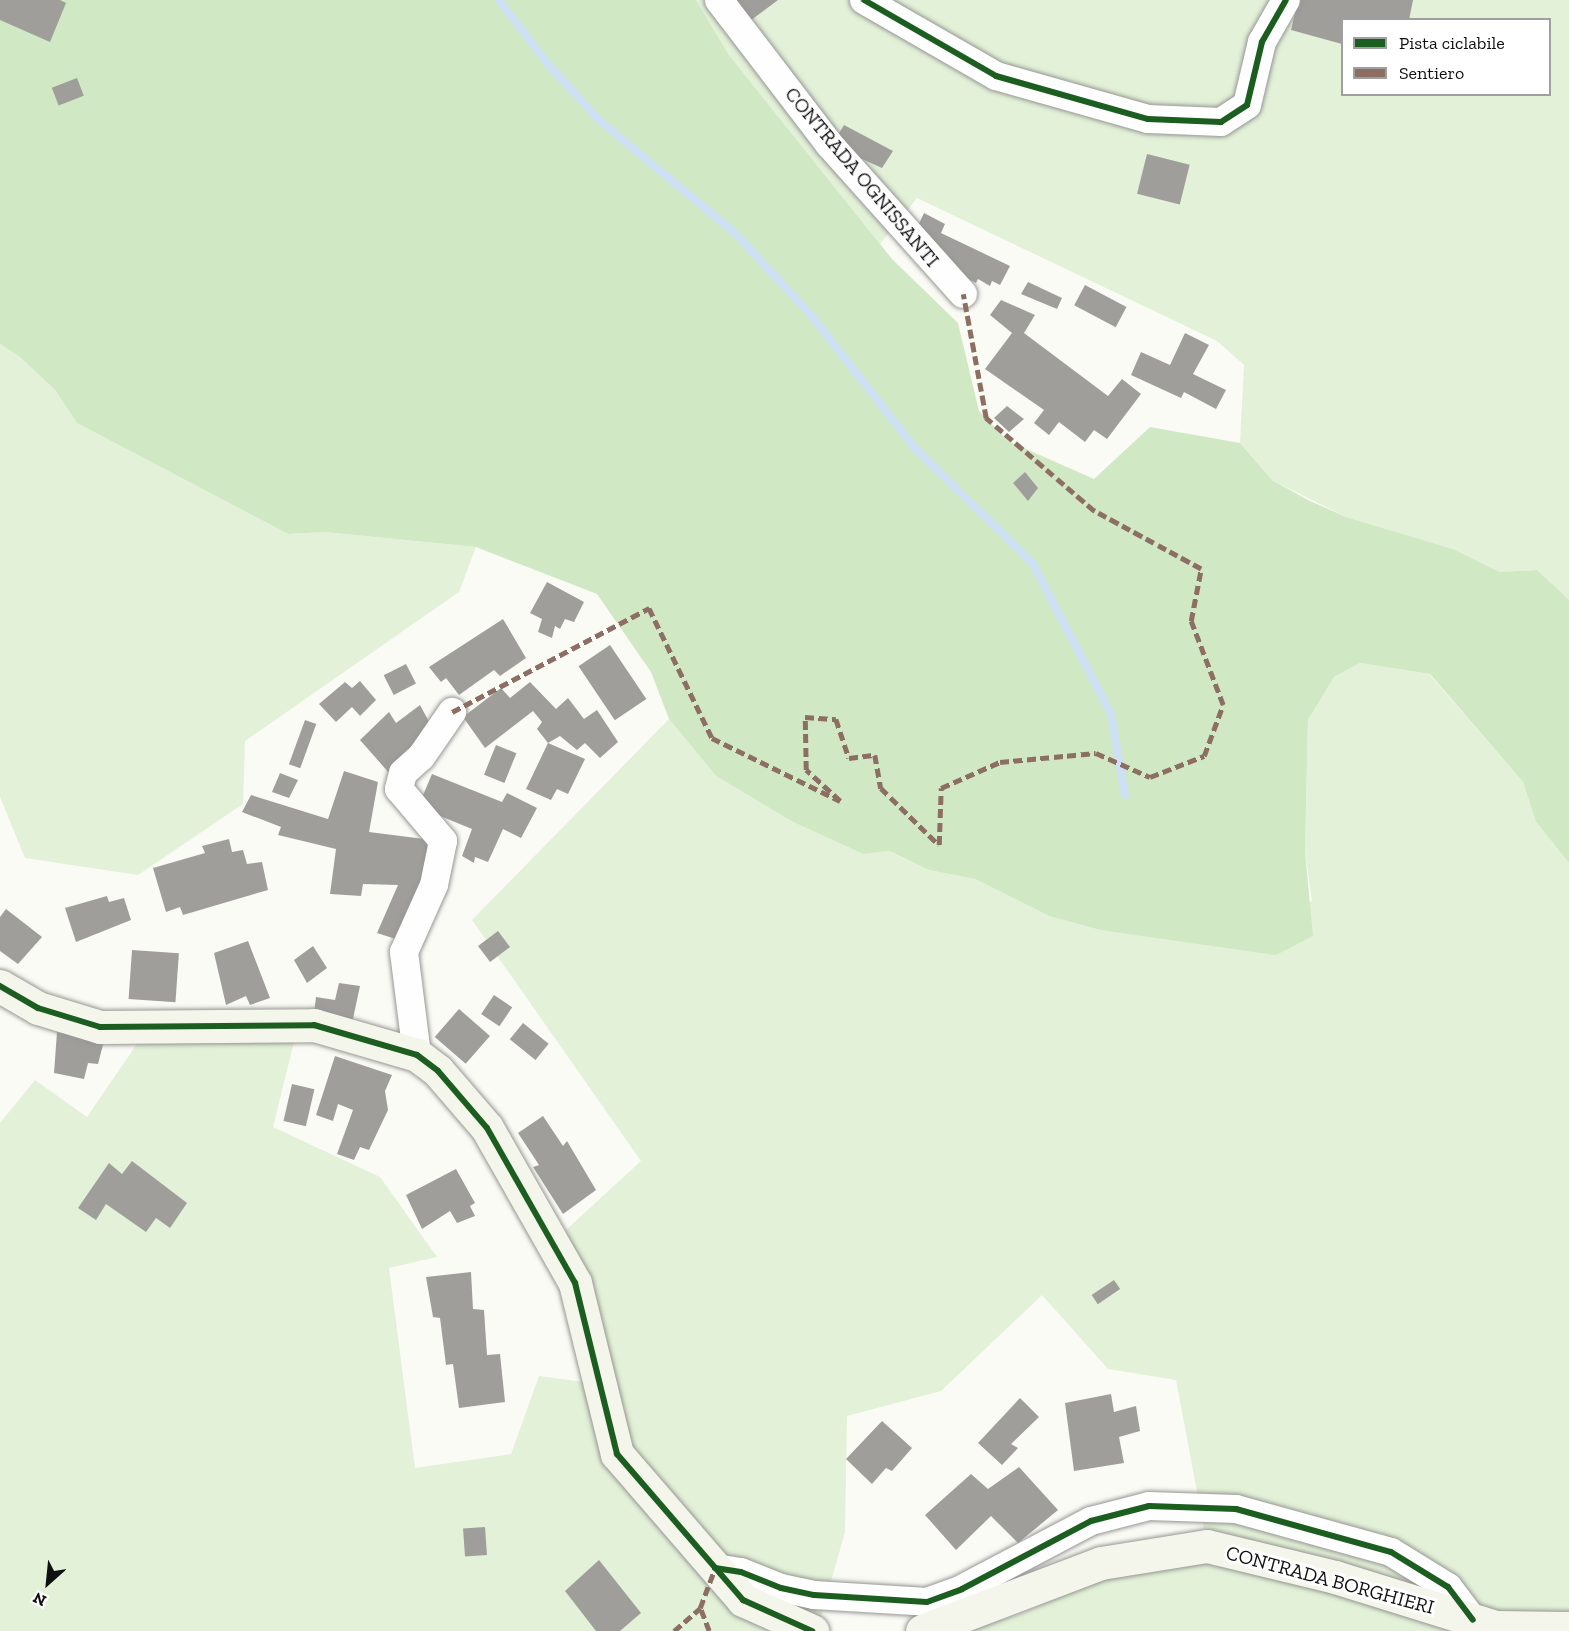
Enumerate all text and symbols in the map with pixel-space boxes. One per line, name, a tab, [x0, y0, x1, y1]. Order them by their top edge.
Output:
legend	[1341, 18, 1551, 96]
text: Pista ciclabile	[1399, 32, 1505, 54]
text: Sentiero	[1399, 62, 1464, 84]
street label: CONTRADA OGNISSANTI	[780, 82, 944, 272]
street label: CONTRADA BORGHIERI	[1223, 1541, 1437, 1619]
north arrow	[18, 1553, 78, 1613]
text: N	[30, 1588, 49, 1611]

